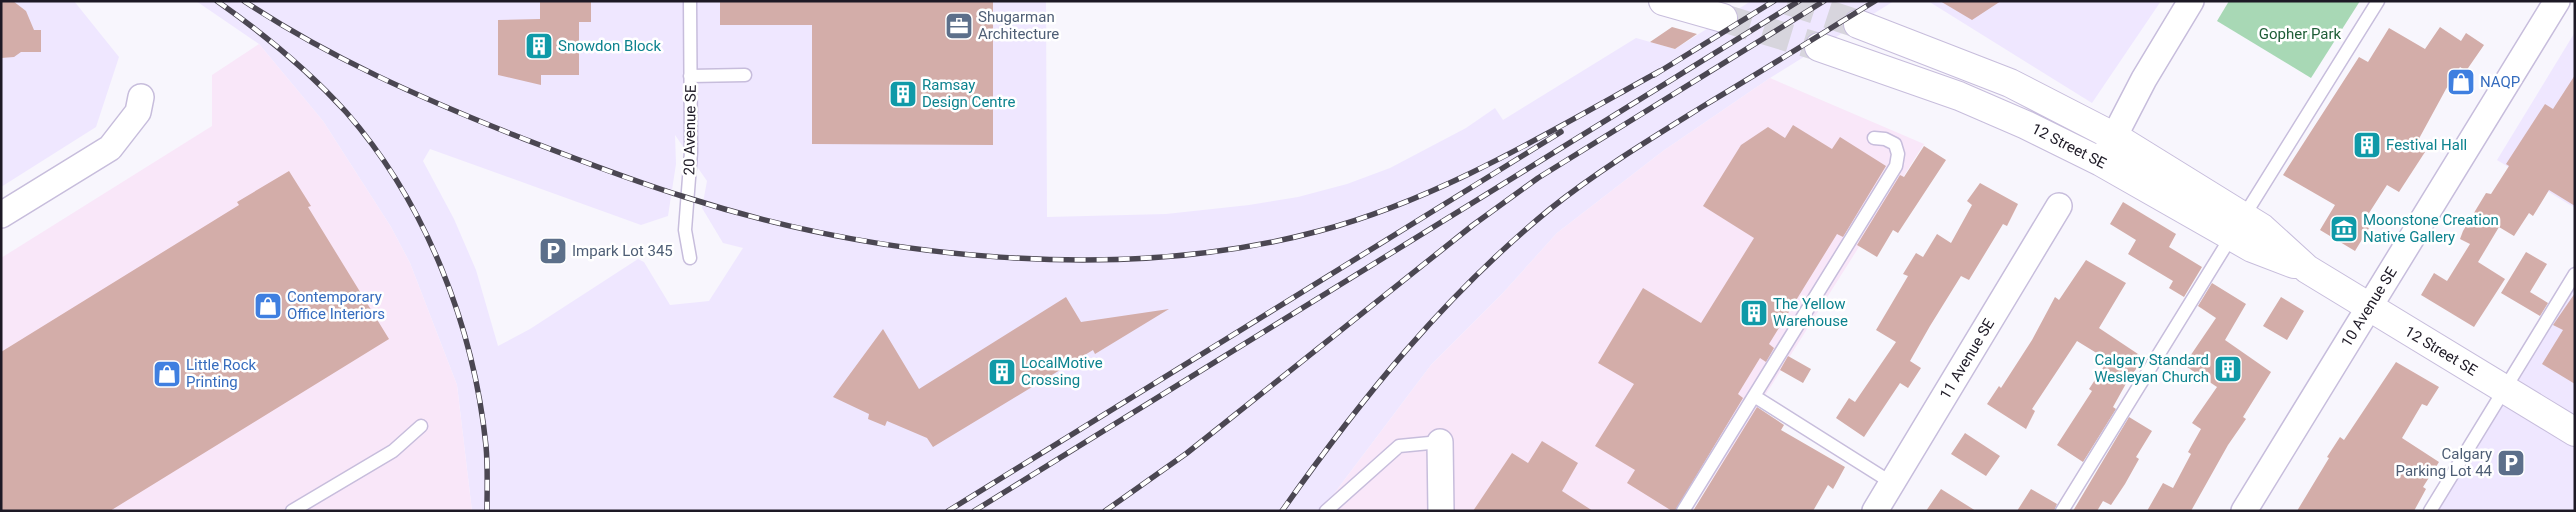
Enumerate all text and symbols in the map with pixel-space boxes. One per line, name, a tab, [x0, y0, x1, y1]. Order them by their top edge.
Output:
place label: Shugarman Architecture	[978, 8, 1059, 43]
office icon: Shugarman Architecture	[944, 11, 974, 41]
park label: Gopher Park	[2259, 25, 2342, 43]
building icon: Snowdon Block	[524, 31, 554, 61]
place label: Snowdon Block	[558, 37, 661, 55]
shop icon: NAQP	[2446, 67, 2476, 97]
place label: NAQP	[2480, 73, 2520, 91]
place label: Ramsay Design Centre	[922, 76, 1015, 111]
building icon: Ramsay Design Centre	[888, 79, 918, 109]
street label: 20 Avenue SE	[680, 84, 700, 176]
street label: 12 Street SE	[2029, 120, 2110, 173]
building icon: Festival Hall	[2352, 130, 2382, 160]
place label: Festival Hall	[2386, 136, 2467, 154]
place label: Moonstone Creation Native Gallery	[2363, 211, 2499, 246]
museum icon: Moonstone Creation Native Gallery	[2329, 214, 2359, 244]
parking icon: Impark Lot 345	[538, 236, 568, 266]
place label: Impark Lot 345	[572, 242, 673, 260]
street label: 10 Avenue SE	[2337, 263, 2401, 350]
place label: Contemporary Office Interiors	[287, 288, 385, 323]
shop icon: Contemporary Office Interiors	[253, 291, 283, 321]
place label: The Yellow Warehouse	[1773, 295, 1848, 330]
building icon: The Yellow Warehouse	[1739, 298, 1769, 328]
street label: 11 Avenue SE	[1936, 315, 1998, 403]
street label: 12 Street SE	[2402, 322, 2481, 380]
place label: Calgary Standard Wesleyan Church	[2094, 351, 2209, 386]
place label: LocalMotive Crossing	[1021, 354, 1103, 389]
building icon: Calgary Standard Wesleyan Church	[2213, 354, 2243, 384]
place label: Little Rock Printing	[186, 356, 257, 391]
building icon: LocalMotive Crossing	[987, 357, 1017, 387]
shop icon: Little Rock Printing	[152, 359, 182, 389]
place label: Calgary Parking Lot 44	[2396, 445, 2493, 480]
parking icon: Calgary Parking Lot 44	[2496, 448, 2526, 478]

